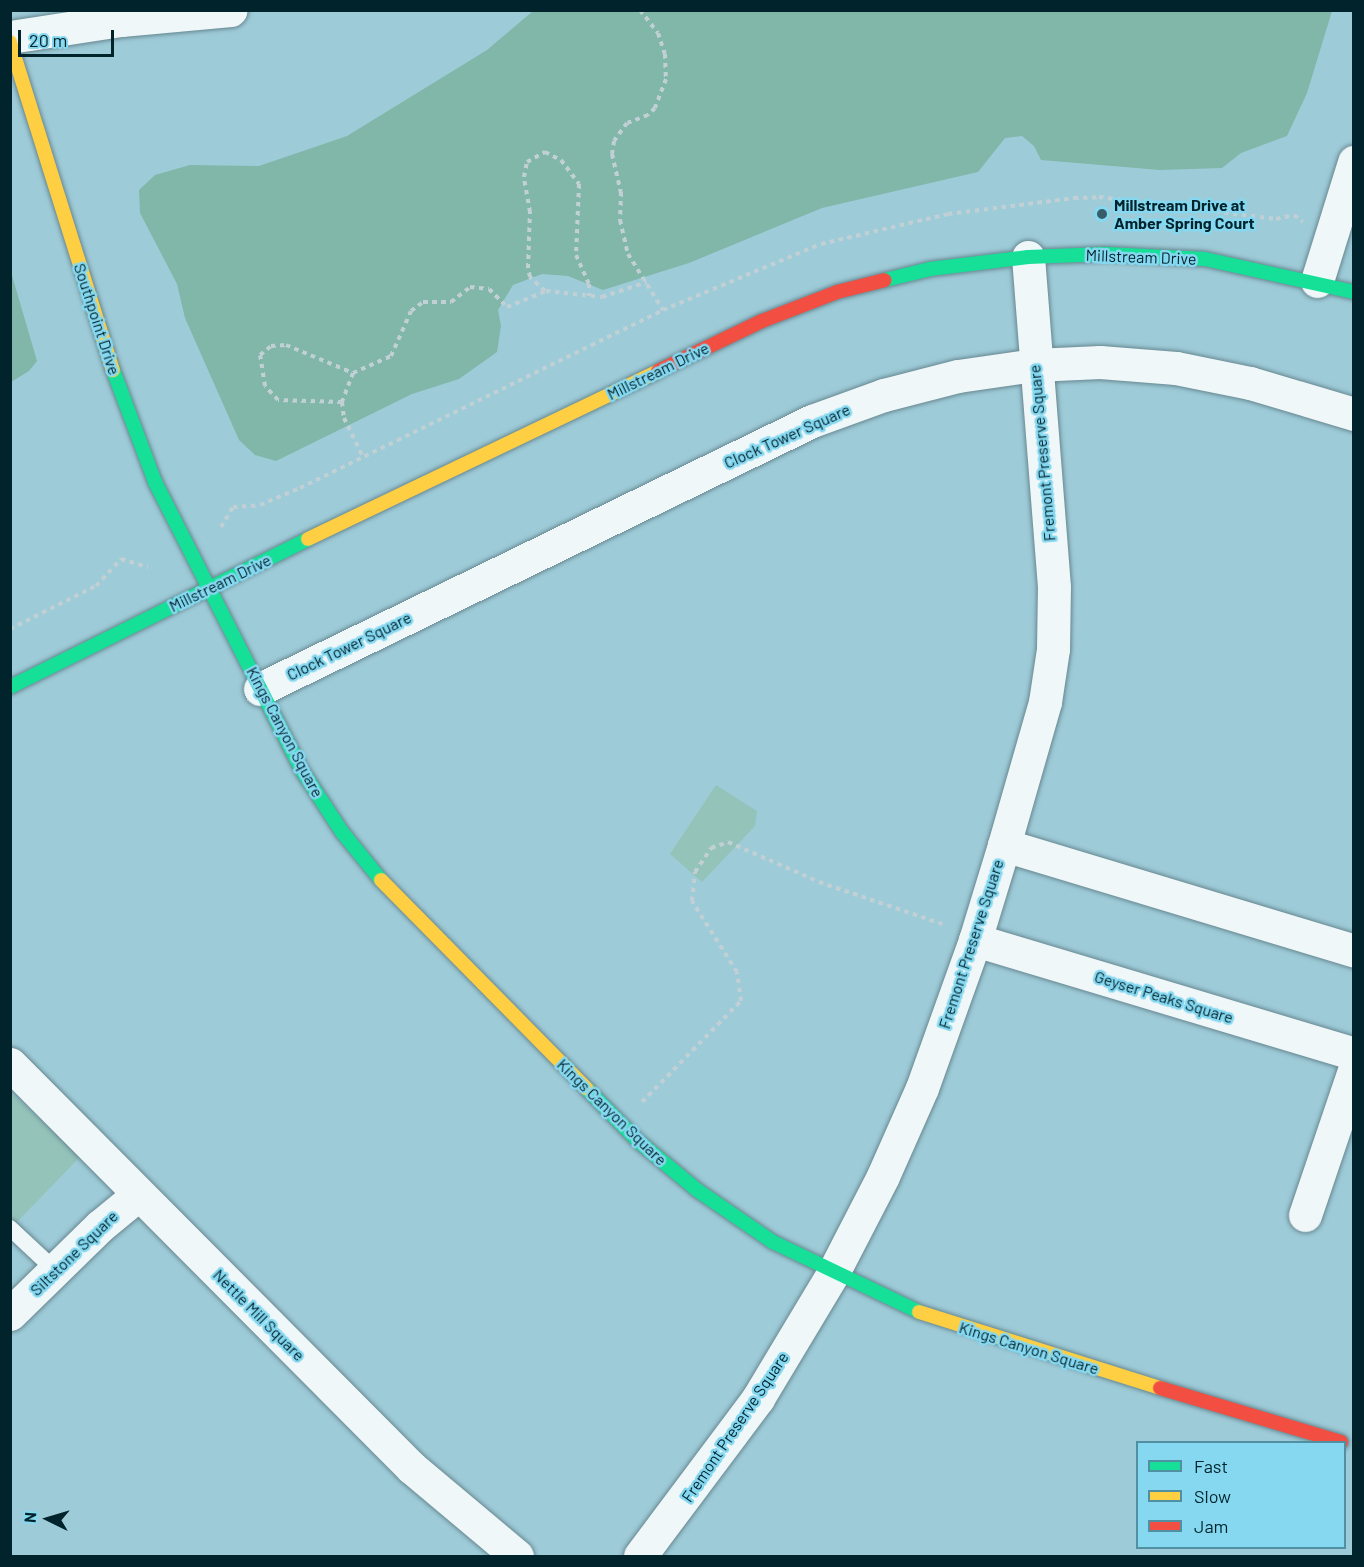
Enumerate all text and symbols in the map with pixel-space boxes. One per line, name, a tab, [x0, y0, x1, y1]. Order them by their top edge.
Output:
scale bar	[21, 18, 117, 56]
text: 20 m	[29, 29, 67, 51]
place label: Millstream Drive at Amber Spring Court	[1114, 195, 1254, 233]
marker: Millstream Drive at Amber Spring Court	[1095, 207, 1109, 221]
street label: Millstream Drive	[1085, 245, 1197, 269]
street label: Southpoint Drive	[70, 261, 124, 377]
street label: Millstream Drive	[604, 338, 712, 404]
street label: Fremont Preserve Square	[1025, 364, 1059, 542]
street label: Clock Tower Square	[721, 400, 853, 472]
street label: Millstream Drive	[166, 550, 274, 616]
street label: Clock Tower Square	[284, 608, 414, 684]
street label: Kings Canyon Square	[243, 664, 327, 800]
street label: Fremont Preserve Square	[935, 857, 1007, 1031]
street label: Geyser Peaks Square	[1092, 967, 1236, 1027]
street label: Kings Canyon Square	[553, 1055, 671, 1169]
street label: Siltstone Square	[26, 1206, 122, 1300]
street label: Nettle Mill Square	[209, 1265, 309, 1365]
street label: Kings Canyon Square	[957, 1318, 1101, 1378]
street label: Fremont Preserve Square	[678, 1348, 792, 1506]
legend	[1136, 1441, 1346, 1549]
text: Fast	[1194, 1455, 1228, 1477]
text: Slow	[1194, 1485, 1231, 1507]
north arrow	[18, 1489, 78, 1549]
text: N	[20, 1511, 39, 1524]
text: Jam	[1194, 1515, 1228, 1537]

